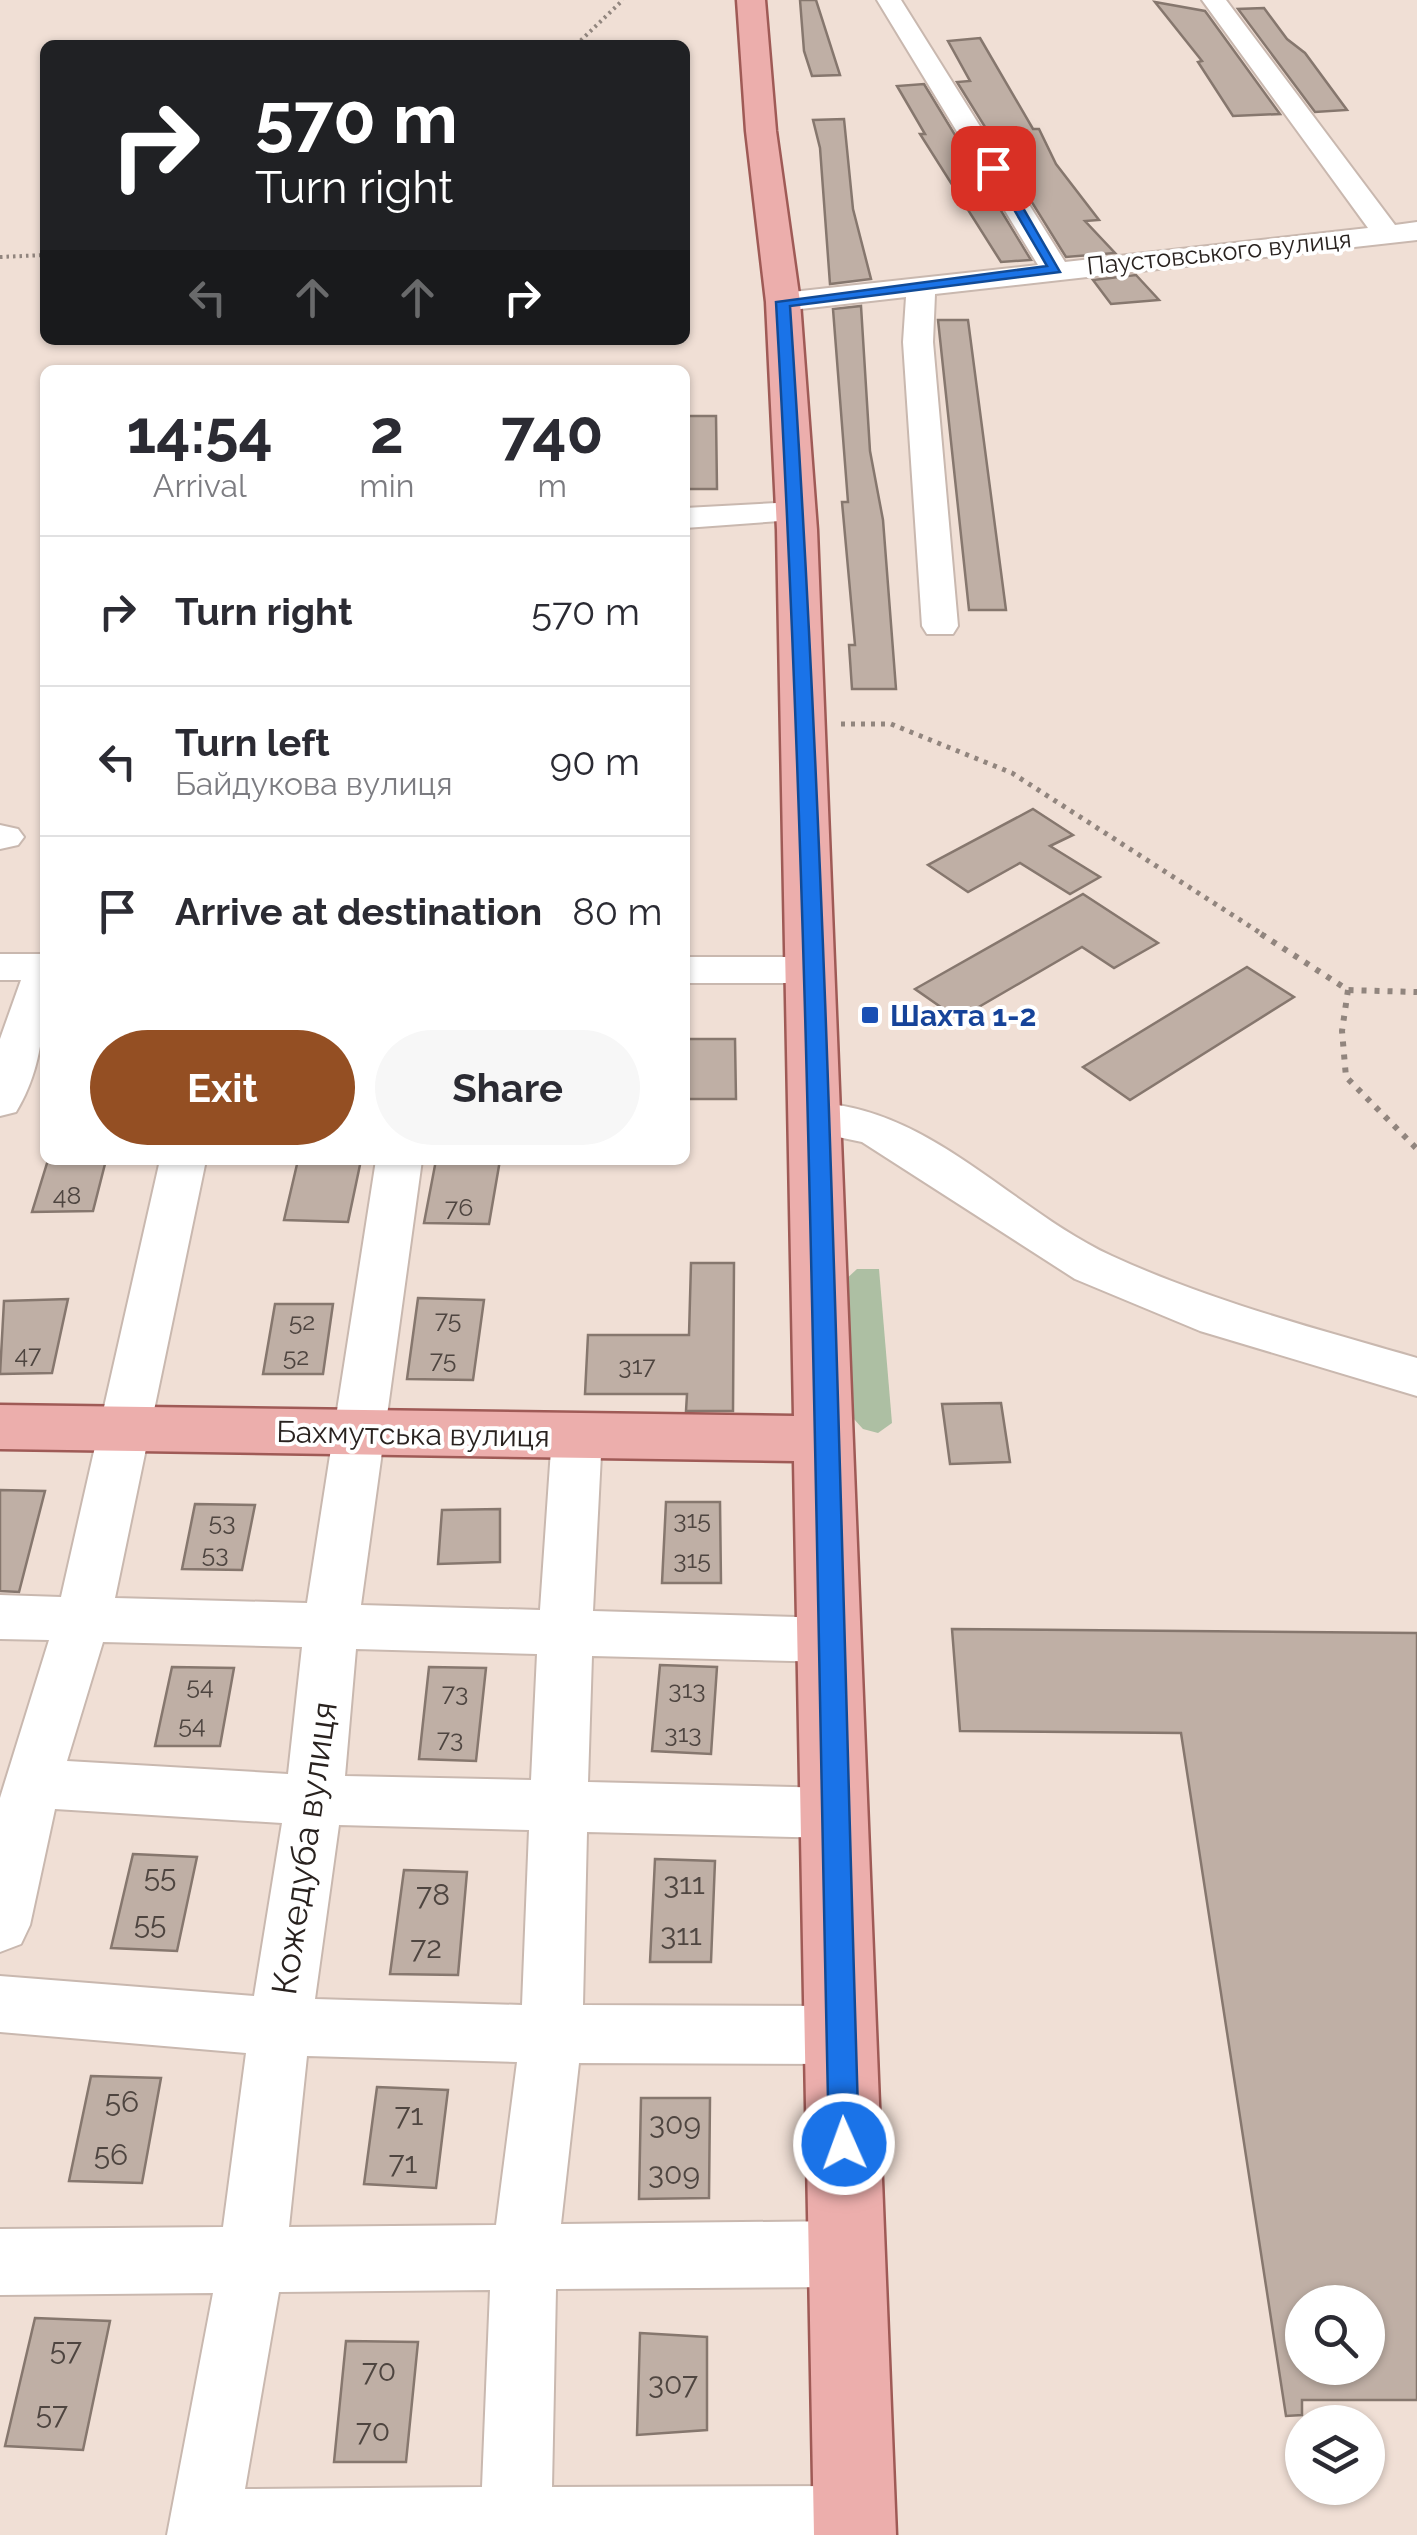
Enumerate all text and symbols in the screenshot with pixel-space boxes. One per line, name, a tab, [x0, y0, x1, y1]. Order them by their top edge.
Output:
text: 570 m	[255, 77, 458, 159]
icon: right	[90, 80, 220, 210]
pin	[951, 126, 1036, 211]
icon: arrive	[966, 141, 1021, 196]
text: Turn right	[255, 161, 453, 214]
street label: Паустовського вулиця	[1085, 223, 1353, 281]
icon: left	[180, 270, 235, 325]
icon: ahead	[285, 270, 340, 325]
icon: ahead	[390, 270, 445, 325]
icon: right	[495, 270, 550, 325]
text: 14:54	[127, 397, 273, 467]
text: 2	[370, 397, 404, 467]
text: 740	[501, 397, 603, 467]
text: Arrival	[153, 467, 247, 504]
text: min	[359, 467, 414, 504]
text: m	[537, 467, 567, 504]
icon: right	[90, 584, 145, 639]
text: Turn right	[175, 589, 352, 634]
text: 570 m	[531, 589, 640, 634]
text: Turn left	[175, 720, 330, 765]
icon: left	[90, 734, 145, 789]
text: 90 m	[550, 739, 640, 784]
text: Байдукова вулиця	[175, 765, 453, 802]
icon: arrive	[90, 884, 145, 939]
text: Arrive at destination	[175, 889, 542, 934]
text: 80 m	[572, 889, 663, 934]
place label: Шахта 1-2	[890, 998, 1036, 1033]
marker: Шахта 1-2	[859, 1004, 881, 1026]
button: Exit	[90, 1030, 355, 1145]
button: Share	[375, 1030, 640, 1145]
house number: 48	[53, 1180, 81, 1210]
house number: 76	[445, 1192, 473, 1222]
house number: 75	[435, 1304, 461, 1334]
house number: 52	[289, 1306, 315, 1336]
house number: 47	[15, 1339, 42, 1369]
house number: 52	[283, 1341, 309, 1371]
house number: 75	[430, 1344, 456, 1374]
house number: 317	[618, 1350, 656, 1380]
street label: Бахмутська вулиця	[276, 1414, 550, 1454]
house number: 315	[673, 1504, 711, 1534]
house number: 53	[209, 1506, 235, 1536]
house number: 53	[202, 1538, 228, 1568]
house number: 315	[673, 1544, 711, 1574]
house number: 54	[186, 1670, 214, 1700]
house number: 313	[668, 1674, 706, 1704]
house number: 73	[442, 1677, 468, 1707]
street label: Кожедуба вулиця	[263, 1699, 345, 1997]
house number: 54	[178, 1709, 206, 1739]
house number: 313	[664, 1718, 702, 1748]
house number: 73	[437, 1723, 463, 1753]
house number: 55	[144, 1859, 176, 1894]
house number: 311	[663, 1866, 705, 1901]
house number: 78	[416, 1877, 450, 1912]
house number: 55	[134, 1906, 166, 1941]
house number: 311	[660, 1917, 702, 1952]
house number: 72	[410, 1930, 442, 1965]
house number: 56	[105, 2084, 139, 2119]
position arrow	[792, 2092, 896, 2196]
house number: 71	[395, 2097, 424, 2132]
house number: 309	[649, 2106, 701, 2141]
house number: 56	[94, 2137, 128, 2172]
house number: 71	[389, 2145, 418, 2180]
house number: 309	[648, 2156, 700, 2191]
map controls	[1285, 2285, 1385, 2505]
button: search	[1285, 2285, 1385, 2385]
house number: 57	[50, 2332, 82, 2367]
house number: 70	[362, 2353, 396, 2388]
house number: 307	[648, 2366, 698, 2401]
house number: 57	[36, 2396, 68, 2431]
button: layers	[1285, 2405, 1385, 2505]
house number: 70	[356, 2413, 390, 2448]

